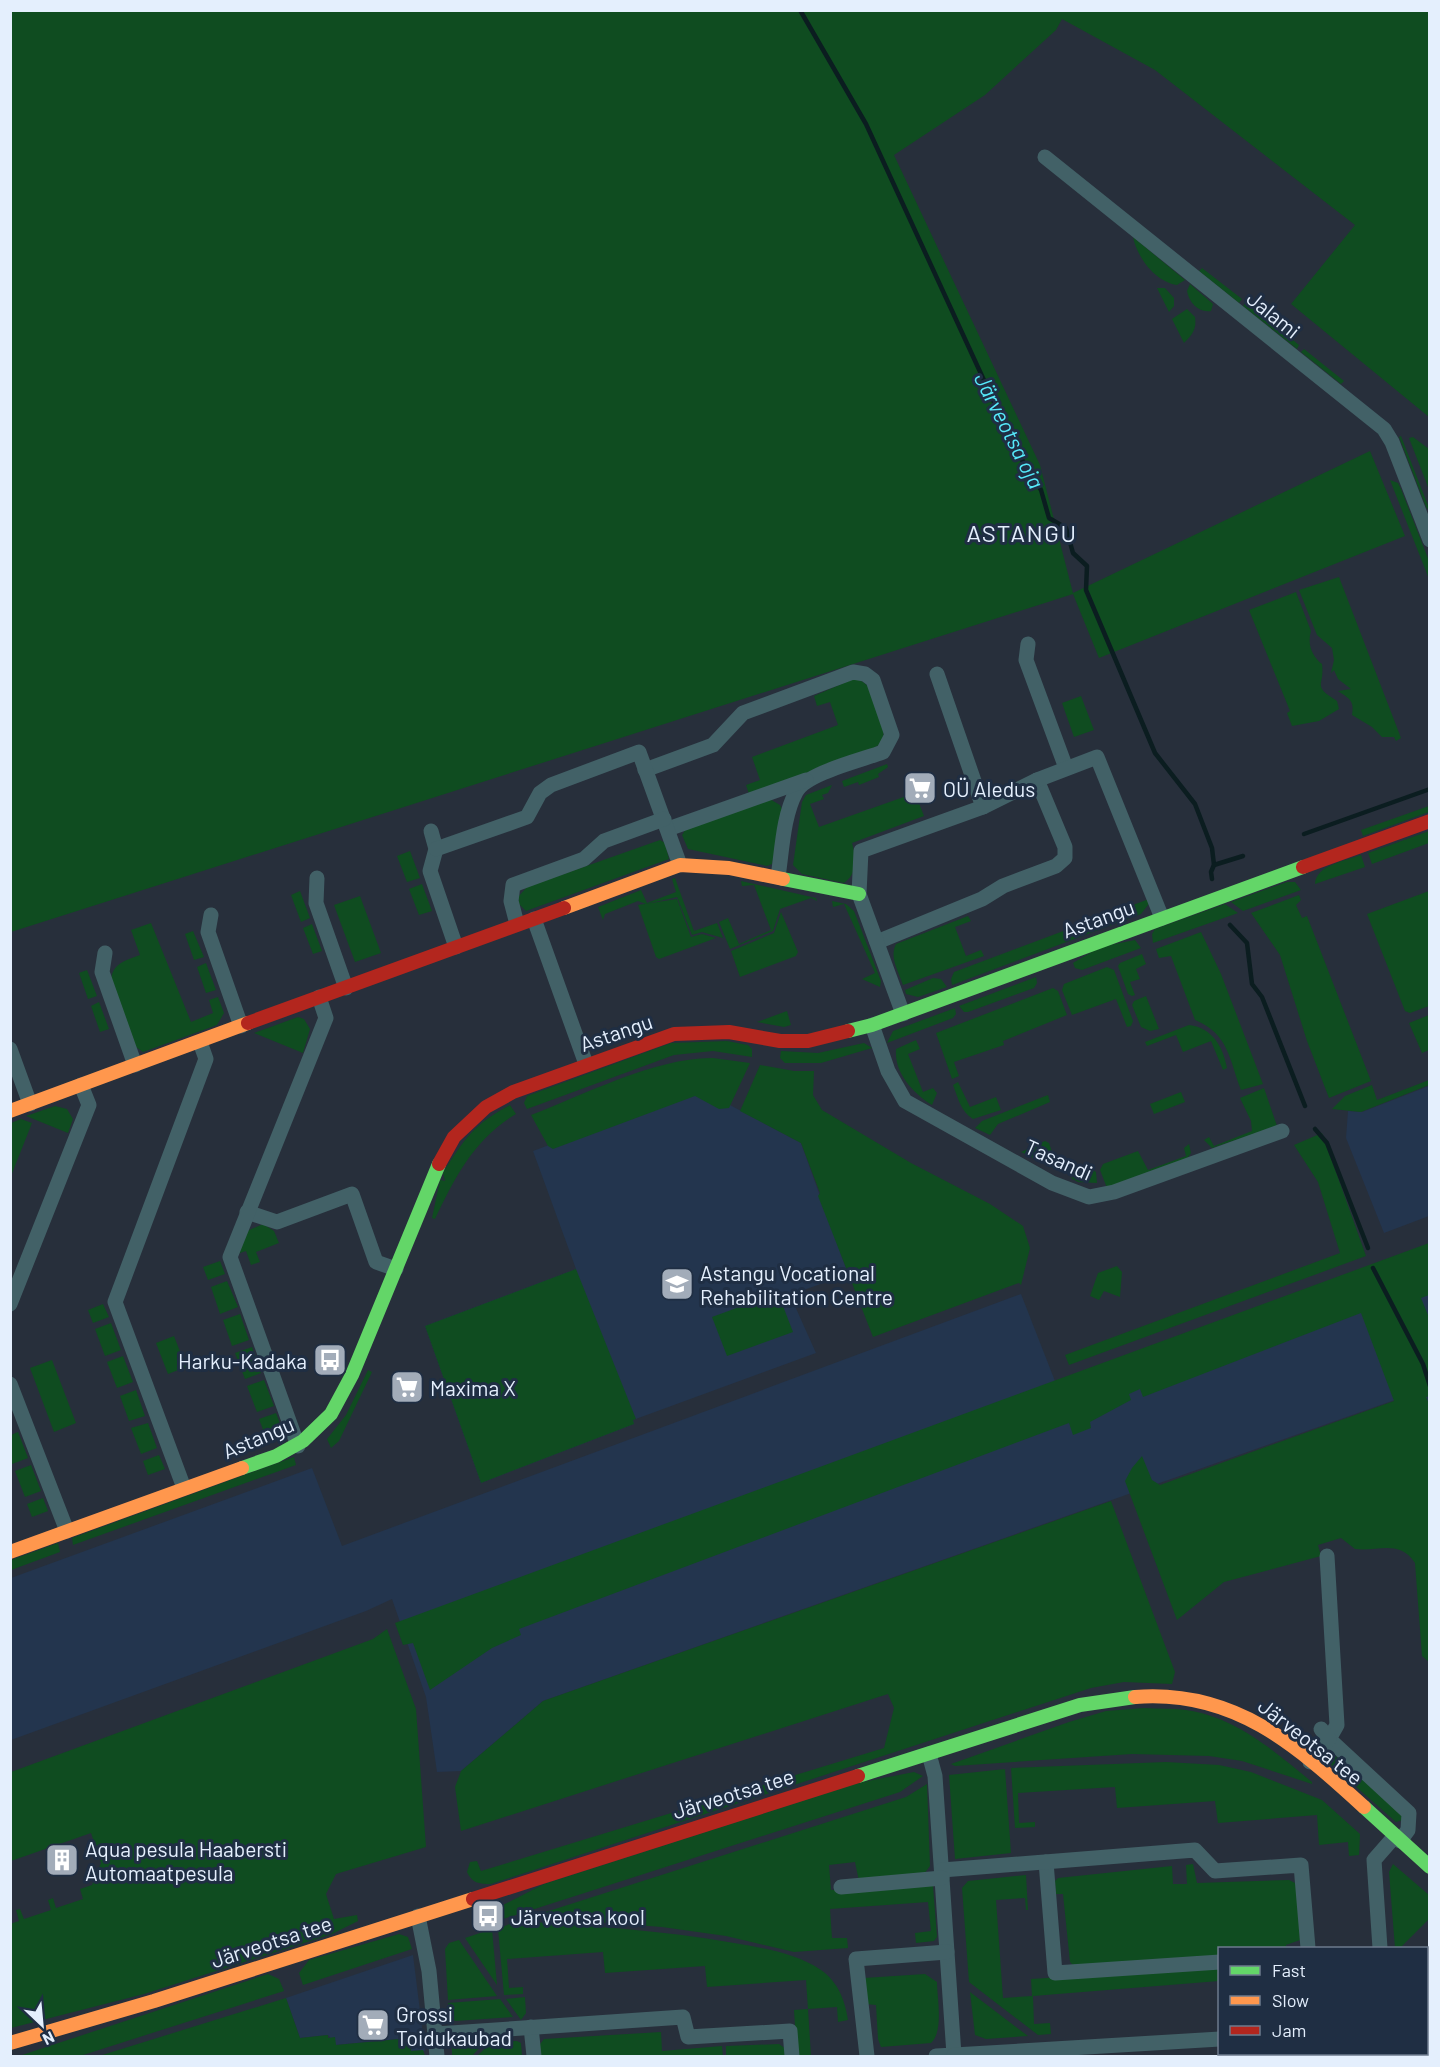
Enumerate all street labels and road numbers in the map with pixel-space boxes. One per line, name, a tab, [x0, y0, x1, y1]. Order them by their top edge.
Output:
street label: Jalami	[1242, 285, 1306, 343]
street label: Astangu	[1058, 893, 1138, 943]
street label: Astangu	[576, 1008, 656, 1056]
street label: Tasandi	[1021, 1133, 1097, 1185]
street label: Astangu	[219, 1411, 297, 1463]
street label: Järveotsa tee	[1254, 1692, 1368, 1790]
street label: Järveotsa tee	[669, 1763, 797, 1823]
street label: Järveotsa tee	[207, 1910, 335, 1972]

